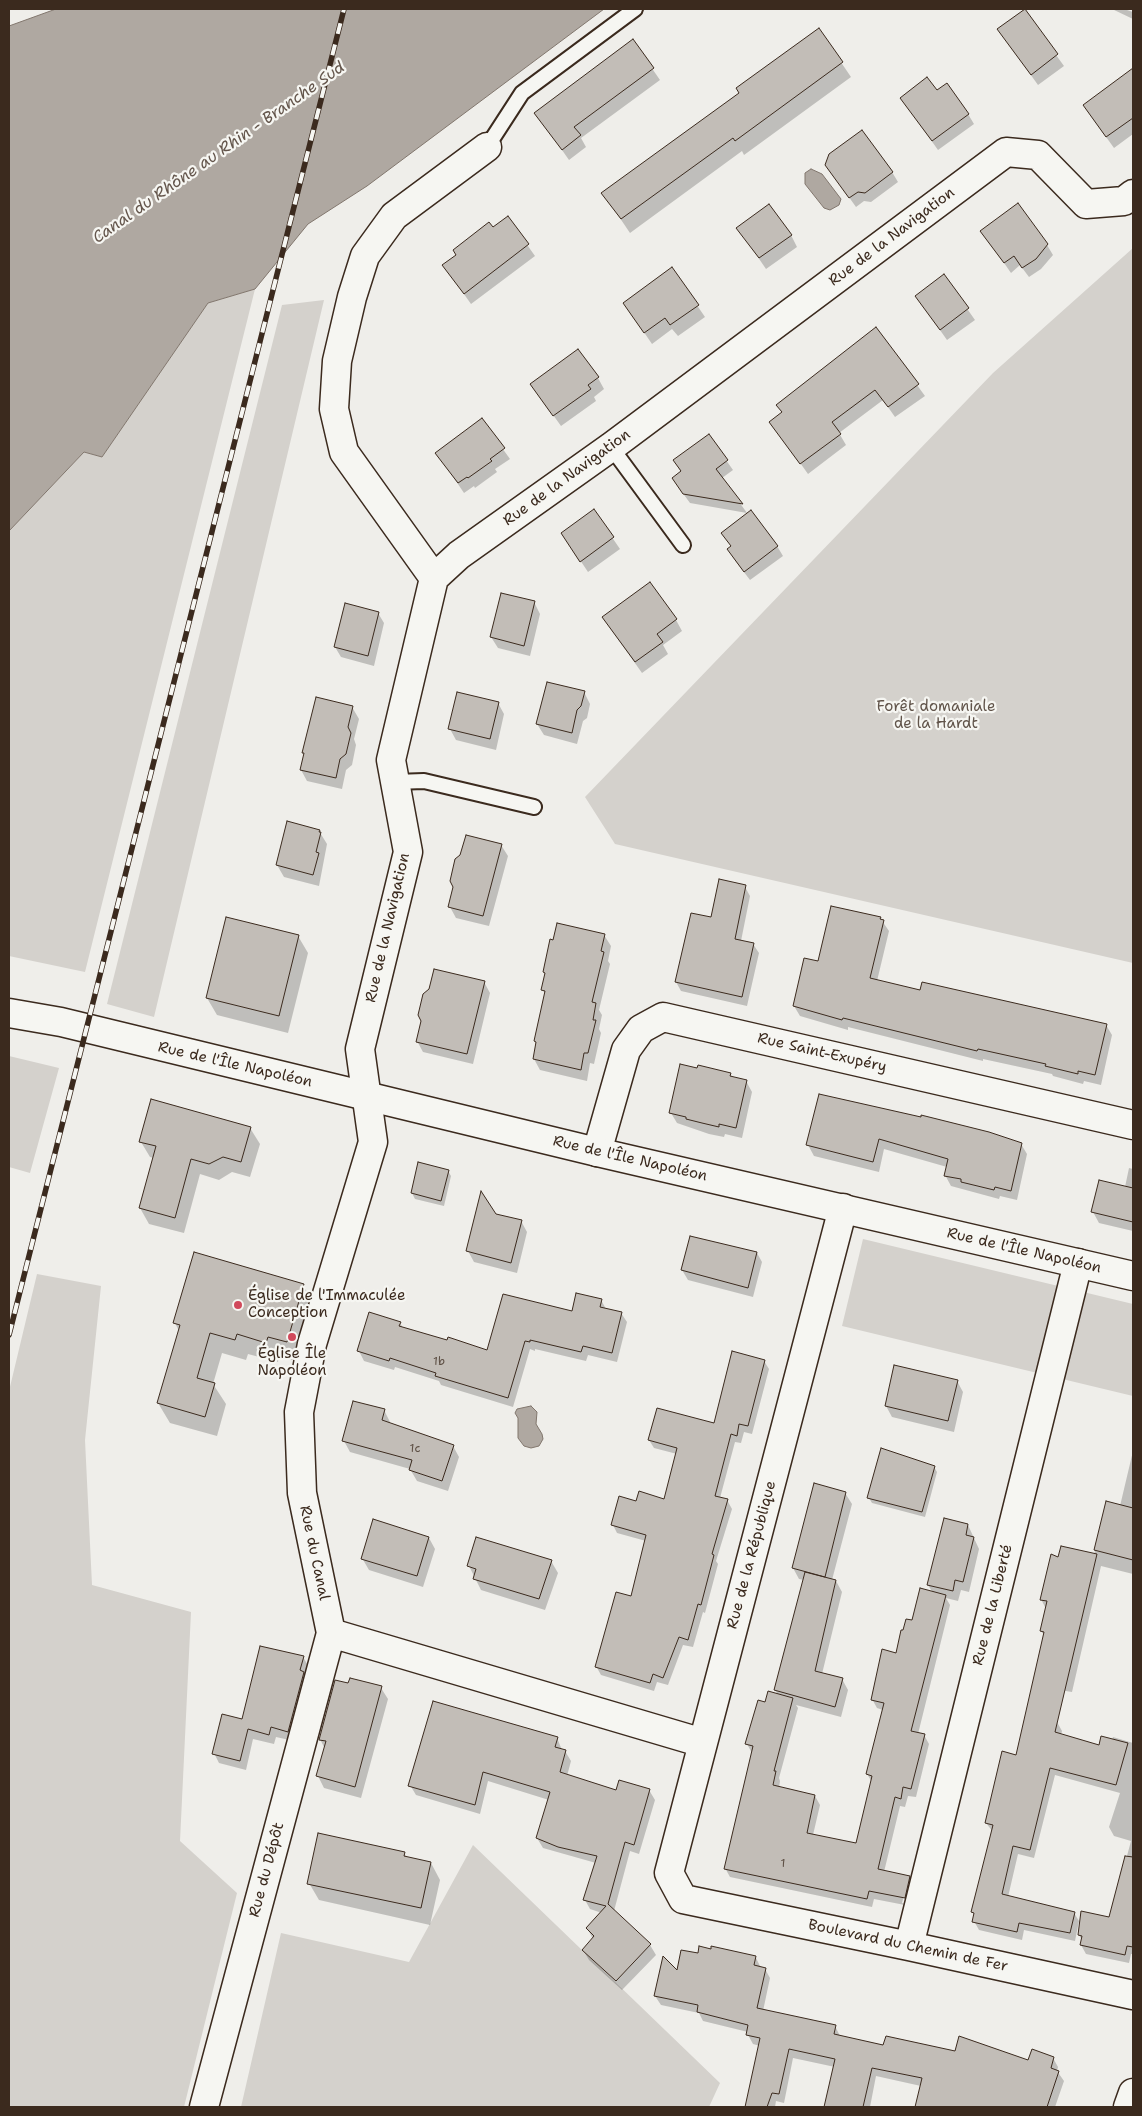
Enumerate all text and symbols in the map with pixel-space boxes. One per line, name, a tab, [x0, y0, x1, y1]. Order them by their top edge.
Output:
water label: Canal du Rhône au Rhin - Branche Sud	[89, 58, 349, 248]
street label: Rue de la Navigation	[826, 184, 958, 290]
street label: Rue de la Navigation	[500, 426, 634, 530]
park label: Forêt domaniale de la Hardt	[877, 698, 995, 733]
street label: Rue de la Navigation	[362, 852, 414, 1004]
street label: Rue Saint-Exupéry	[756, 1029, 888, 1077]
street label: Rue de l'Île Napoléon	[156, 1038, 314, 1092]
street label: Rue de l'Île Napoléon	[551, 1132, 709, 1186]
street label: Rue de l'Île Napoléon	[945, 1224, 1103, 1278]
place label: Église de l'Immaculée Conception	[248, 1287, 405, 1322]
marker: Église de l'Immaculée Conception	[232, 1299, 244, 1311]
marker: Église Île Napoléon	[286, 1331, 298, 1343]
place label: Église Île Napoléon	[257, 1345, 327, 1380]
house number: 1b	[433, 1355, 445, 1369]
house number: 1c	[409, 1442, 421, 1456]
street label: Rue de la République	[724, 1479, 780, 1631]
street label: Rue du Canal	[295, 1504, 333, 1602]
street label: Rue de la Liberté	[969, 1543, 1017, 1667]
street label: Rue du Dépôt	[246, 1821, 288, 1919]
house number: 1	[780, 1857, 786, 1871]
street label: Boulevard du Chemin de Fer	[806, 1916, 1010, 1976]

